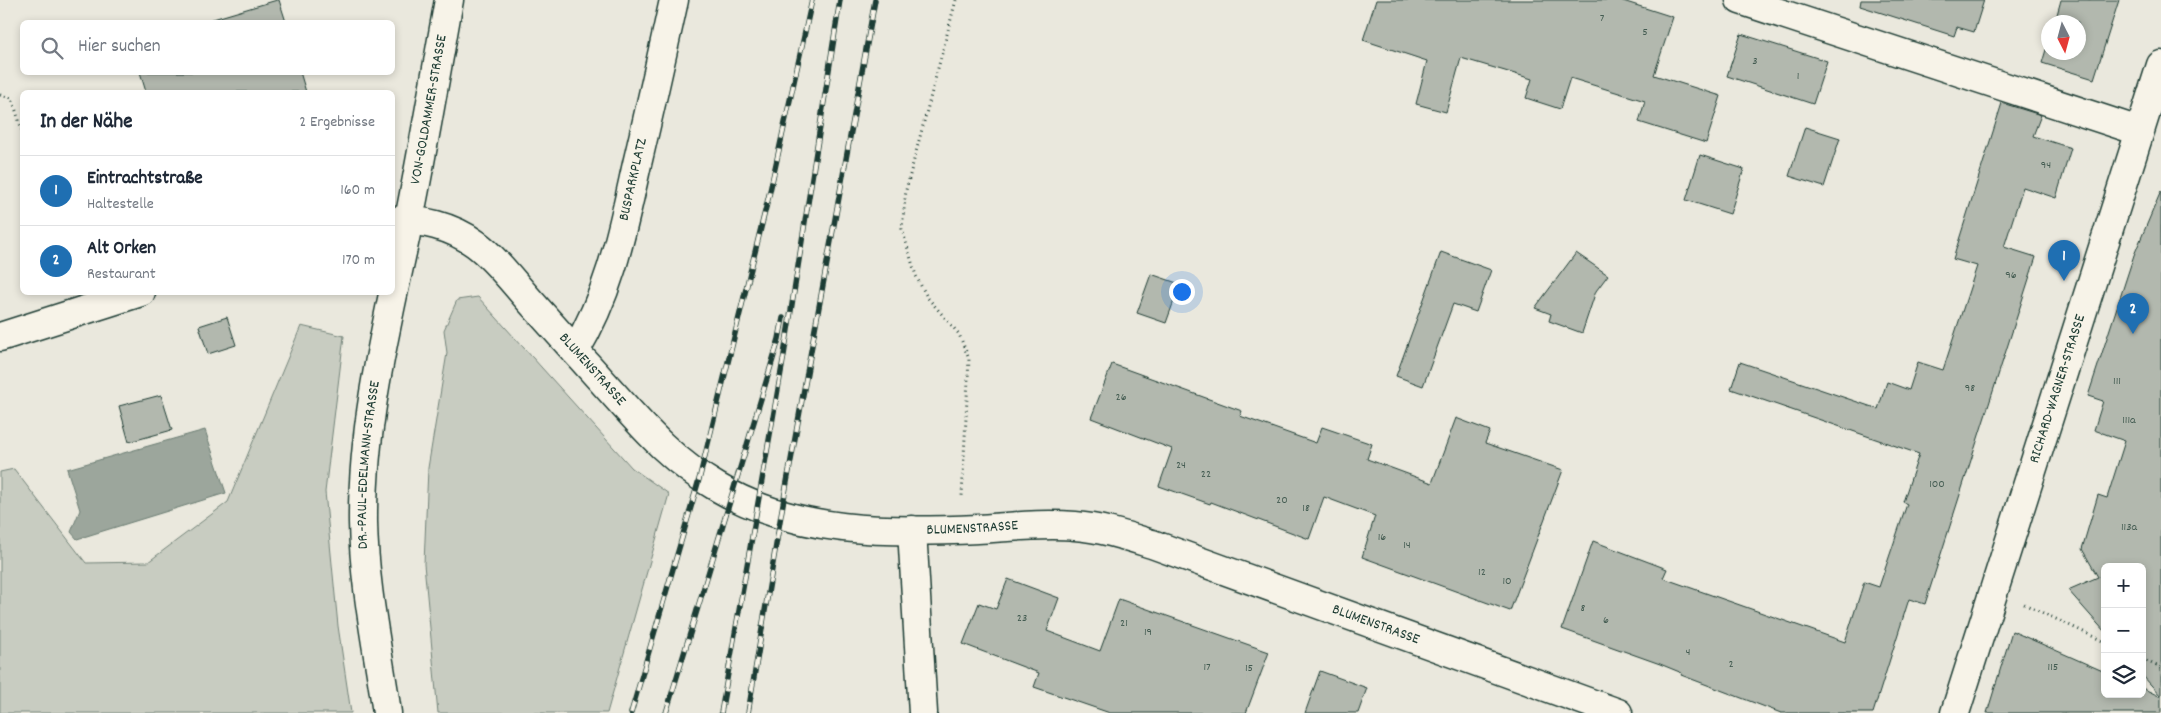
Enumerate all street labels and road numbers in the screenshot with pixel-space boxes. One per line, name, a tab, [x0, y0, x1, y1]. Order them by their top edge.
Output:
street label: VON-GOLDAMMER-STRASSE	[405, 33, 454, 186]
street label: BUSPARKPLATZ	[614, 136, 654, 223]
street label: RICHARD-WAGNER-STRASSE	[2024, 312, 2092, 466]
street label: BLUMENSTRASSE	[553, 328, 631, 412]
street label: DR.-PAUL-EDELMANN-STRASSE	[352, 379, 387, 550]
street label: BLUMENSTRASSE	[926, 515, 1019, 542]
street label: BLUMENSTRASSE	[1329, 599, 1423, 651]

